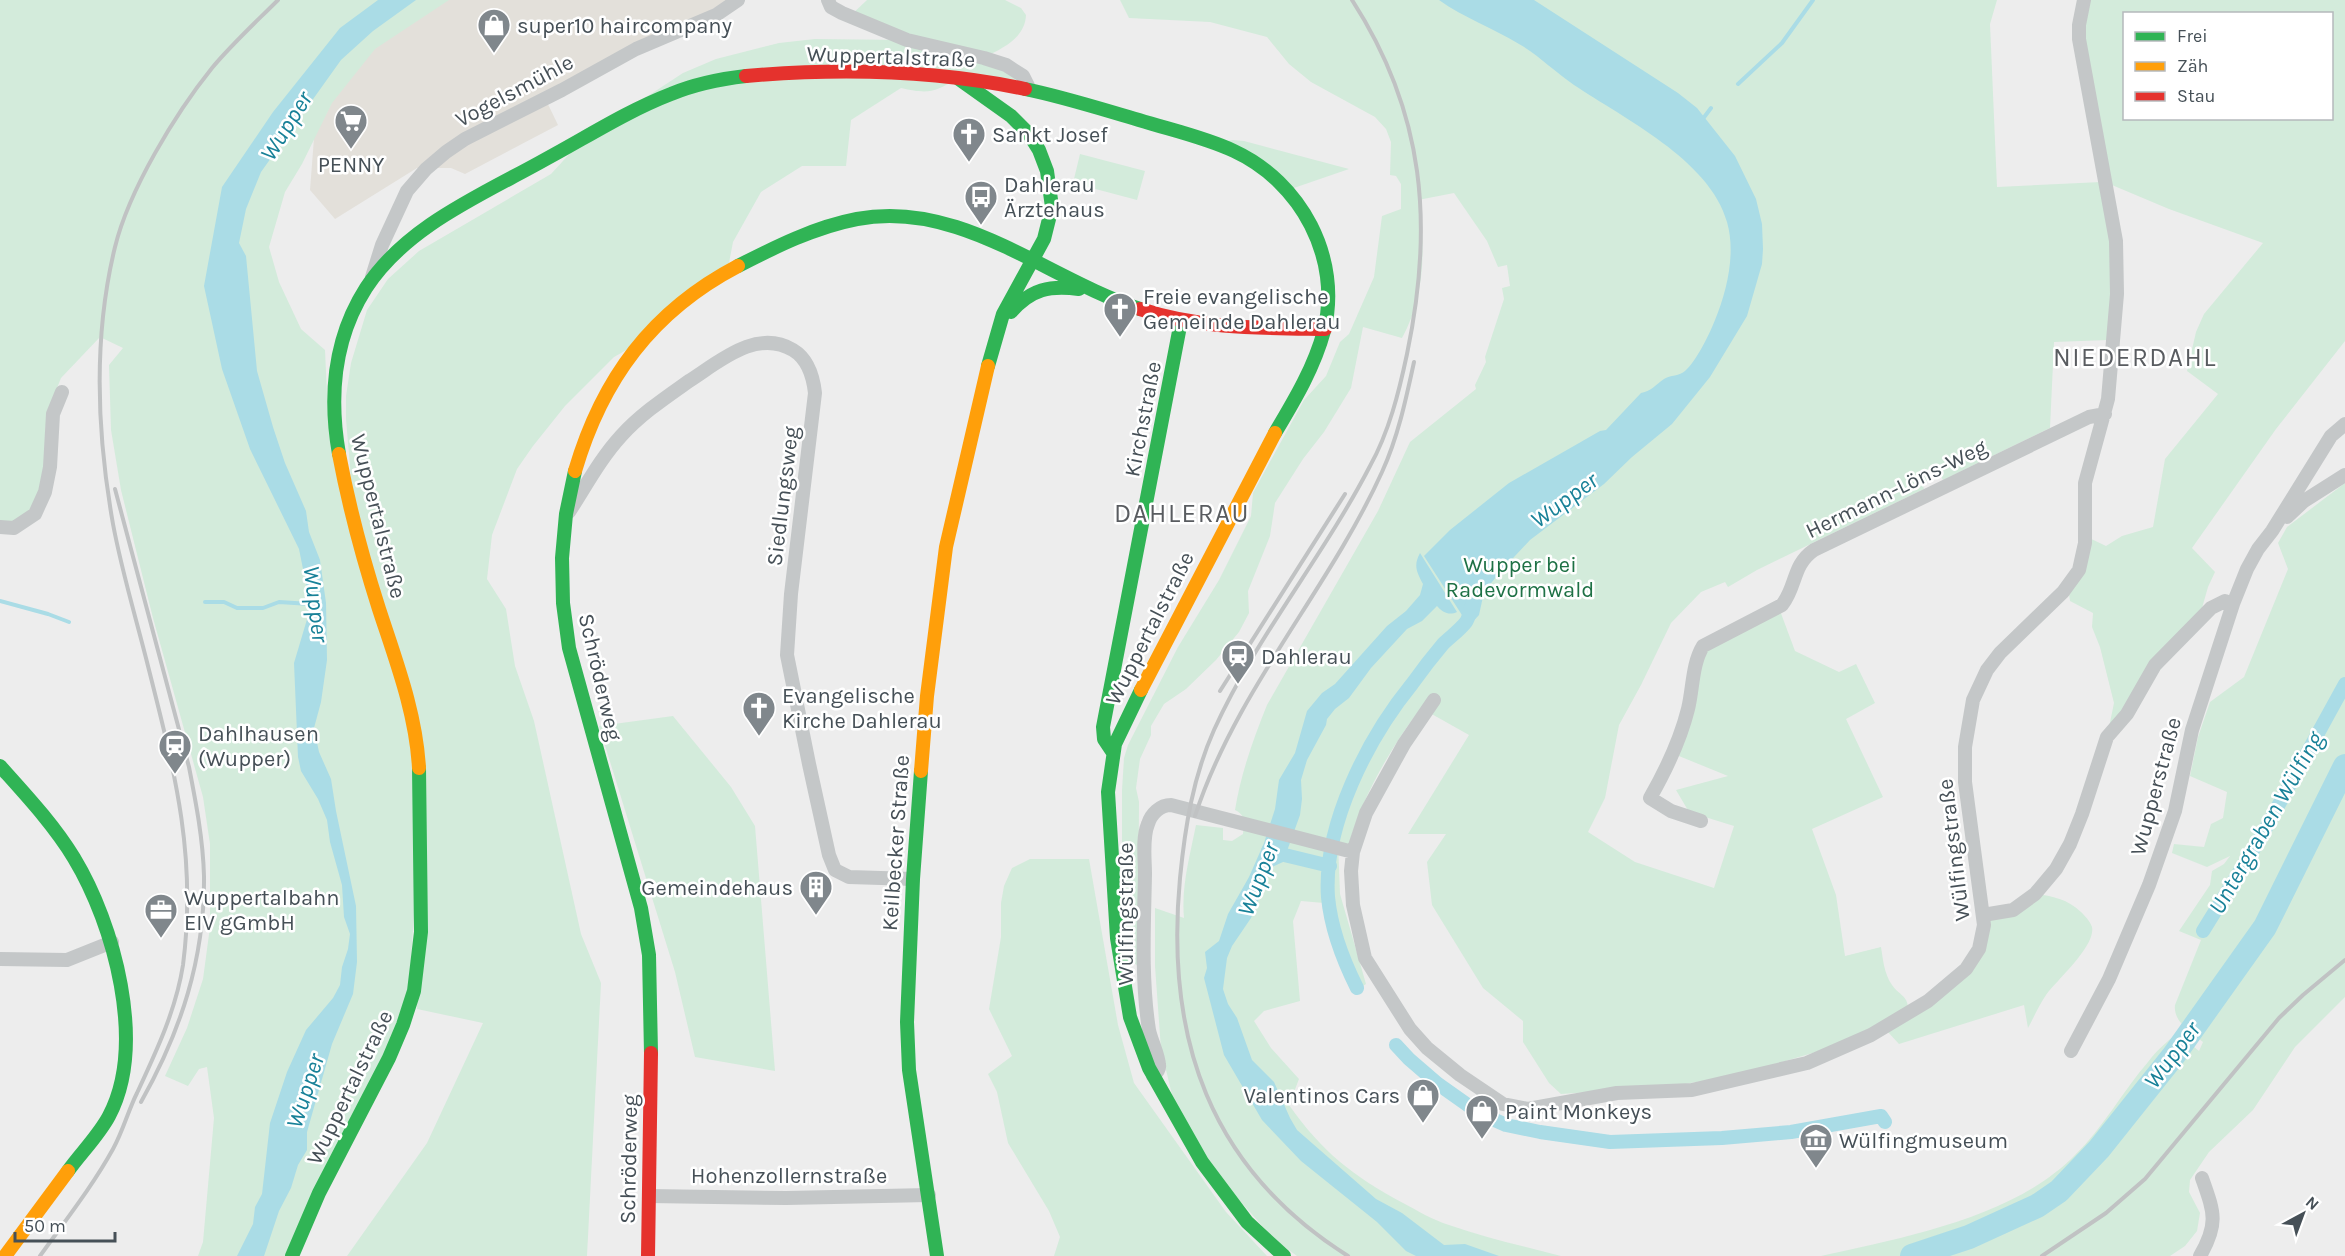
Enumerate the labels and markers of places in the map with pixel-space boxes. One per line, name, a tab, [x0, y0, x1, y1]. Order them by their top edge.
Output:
shop icon: super10 haircompany	[476, 7, 512, 54]
place label: super10 haircompany	[517, 13, 732, 39]
supermarket icon: PENNY	[333, 103, 369, 150]
church icon: Sankt Josef	[951, 116, 987, 163]
place label: Sankt Josef	[992, 122, 1108, 148]
place label: PENNY	[318, 152, 384, 178]
place label: Dahlerau Ärztehaus	[1004, 172, 1105, 223]
bus stop icon: Dahlerau Ärztehaus	[963, 179, 999, 226]
place label: Freie evangelische Gemeinde Dahlerau	[1143, 284, 1340, 335]
church icon: Freie evangelische Gemeinde Dahlerau	[1102, 291, 1138, 338]
station icon: Dahlerau	[1220, 638, 1256, 685]
place label: Dahlerau	[1261, 644, 1352, 670]
place label: Evangelische Kirche Dahlerau	[782, 683, 942, 734]
church icon: Evangelische Kirche Dahlerau	[741, 690, 777, 737]
place label: Dahlhausen (Wupper)	[198, 721, 319, 772]
station icon: Dahlhausen (Wupper)	[157, 728, 193, 775]
building icon: Gemeindehaus	[798, 869, 834, 916]
place label: Gemeindehaus	[641, 875, 793, 901]
place label: Wuppertalbahn EIV gGmbH	[184, 885, 340, 936]
office icon: Wuppertalbahn EIV gGmbH	[143, 892, 179, 939]
shop icon: Valentinos Cars	[1405, 1077, 1441, 1124]
place label: Valentinos Cars	[1243, 1083, 1400, 1109]
shop icon: Paint Monkeys	[1464, 1093, 1500, 1140]
place label: Paint Monkeys	[1505, 1099, 1652, 1125]
museum icon: Wülfingmuseum	[1798, 1122, 1834, 1169]
place label: Wülfingmuseum	[1839, 1128, 2008, 1154]

